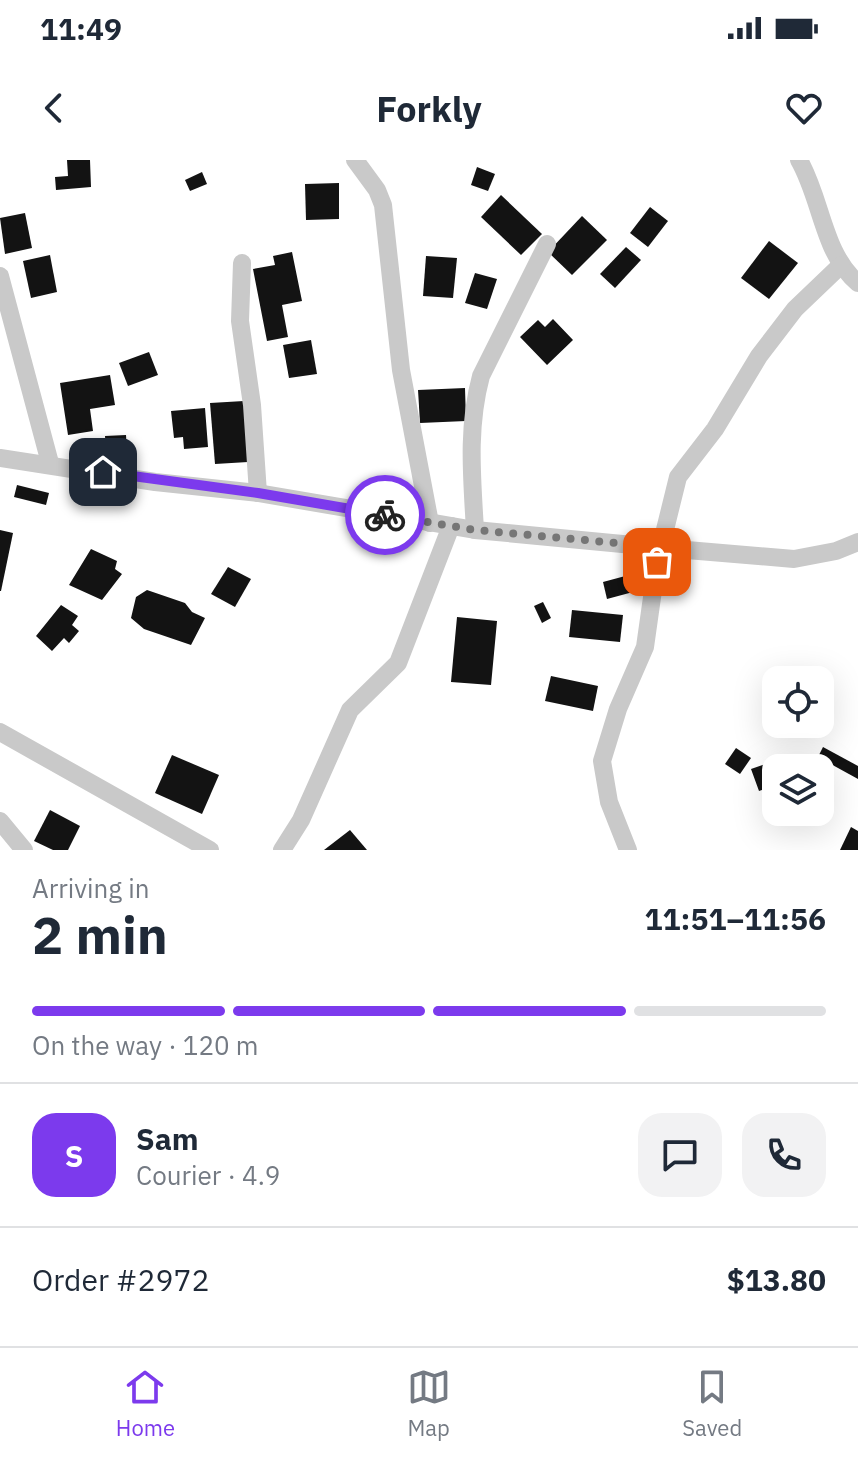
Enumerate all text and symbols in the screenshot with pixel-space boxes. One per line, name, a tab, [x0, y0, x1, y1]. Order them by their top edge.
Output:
text: 11:49	[40, 9, 122, 48]
text: Forkly	[376, 85, 482, 132]
icon: back	[32, 86, 76, 130]
icon: heart	[782, 86, 826, 130]
pin	[69, 438, 137, 506]
icon: home	[81, 450, 125, 494]
courier	[345, 475, 425, 555]
icon: bike	[363, 493, 407, 537]
pin	[623, 528, 691, 596]
icon: bag	[635, 540, 679, 584]
map controls	[762, 666, 834, 826]
button: locate	[762, 666, 834, 738]
button: layers	[762, 754, 834, 826]
text: Arriving in	[32, 871, 149, 905]
text: 11:51–11:56	[645, 899, 826, 938]
text: 2 min	[32, 901, 168, 968]
text: On the way · 120 m	[32, 1028, 258, 1062]
button: chat	[638, 1113, 722, 1197]
button: phone	[742, 1113, 826, 1197]
text: Sam	[136, 1119, 199, 1158]
text: S	[65, 1136, 83, 1175]
text: Courier · 4.9	[136, 1158, 280, 1192]
text: Order #2972	[32, 1260, 209, 1299]
text: $13.80	[727, 1260, 826, 1299]
tab: Home	[116, 1365, 175, 1442]
tab: Map	[407, 1365, 451, 1442]
tab: Saved	[682, 1365, 742, 1442]

